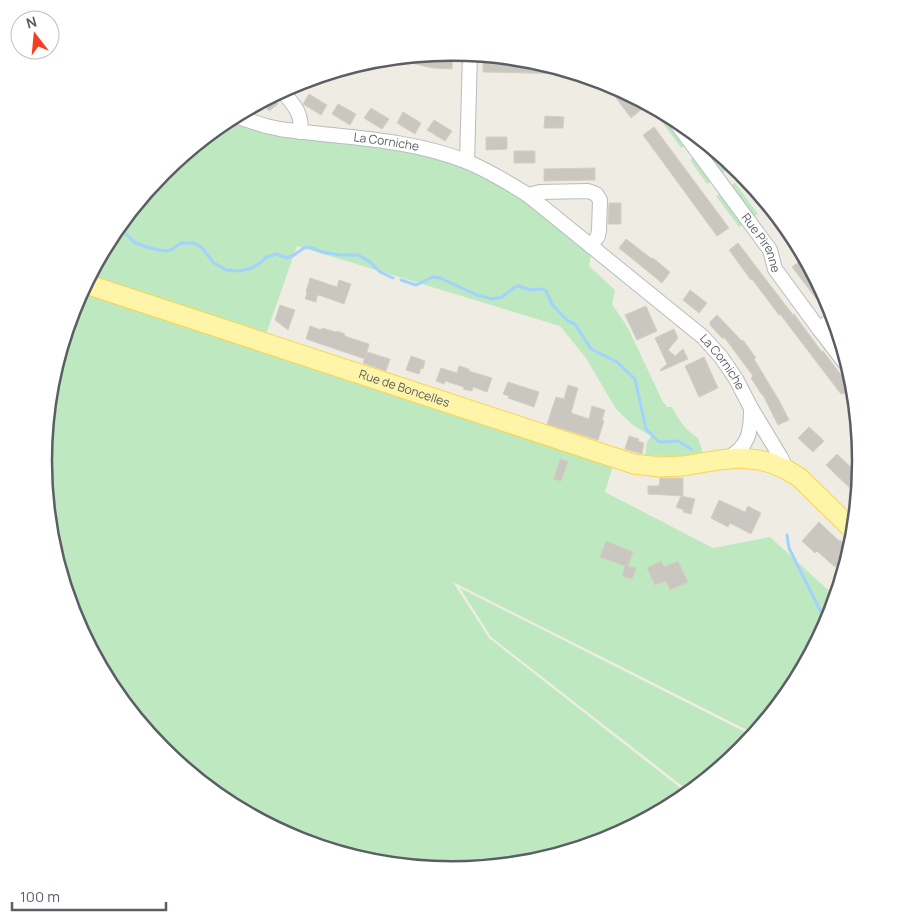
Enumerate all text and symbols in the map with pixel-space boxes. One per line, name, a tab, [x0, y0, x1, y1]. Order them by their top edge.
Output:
north arrow	[10, 10, 60, 60]
text: N	[24, 12, 39, 33]
street label: La Corniche	[353, 128, 421, 155]
street label: Rue Pirenne	[738, 210, 785, 274]
street label: La Corniche	[696, 330, 749, 393]
street label: Rue de Boncelles	[357, 365, 452, 411]
scale bar	[12, 880, 166, 912]
text: 100 m	[20, 886, 60, 907]

